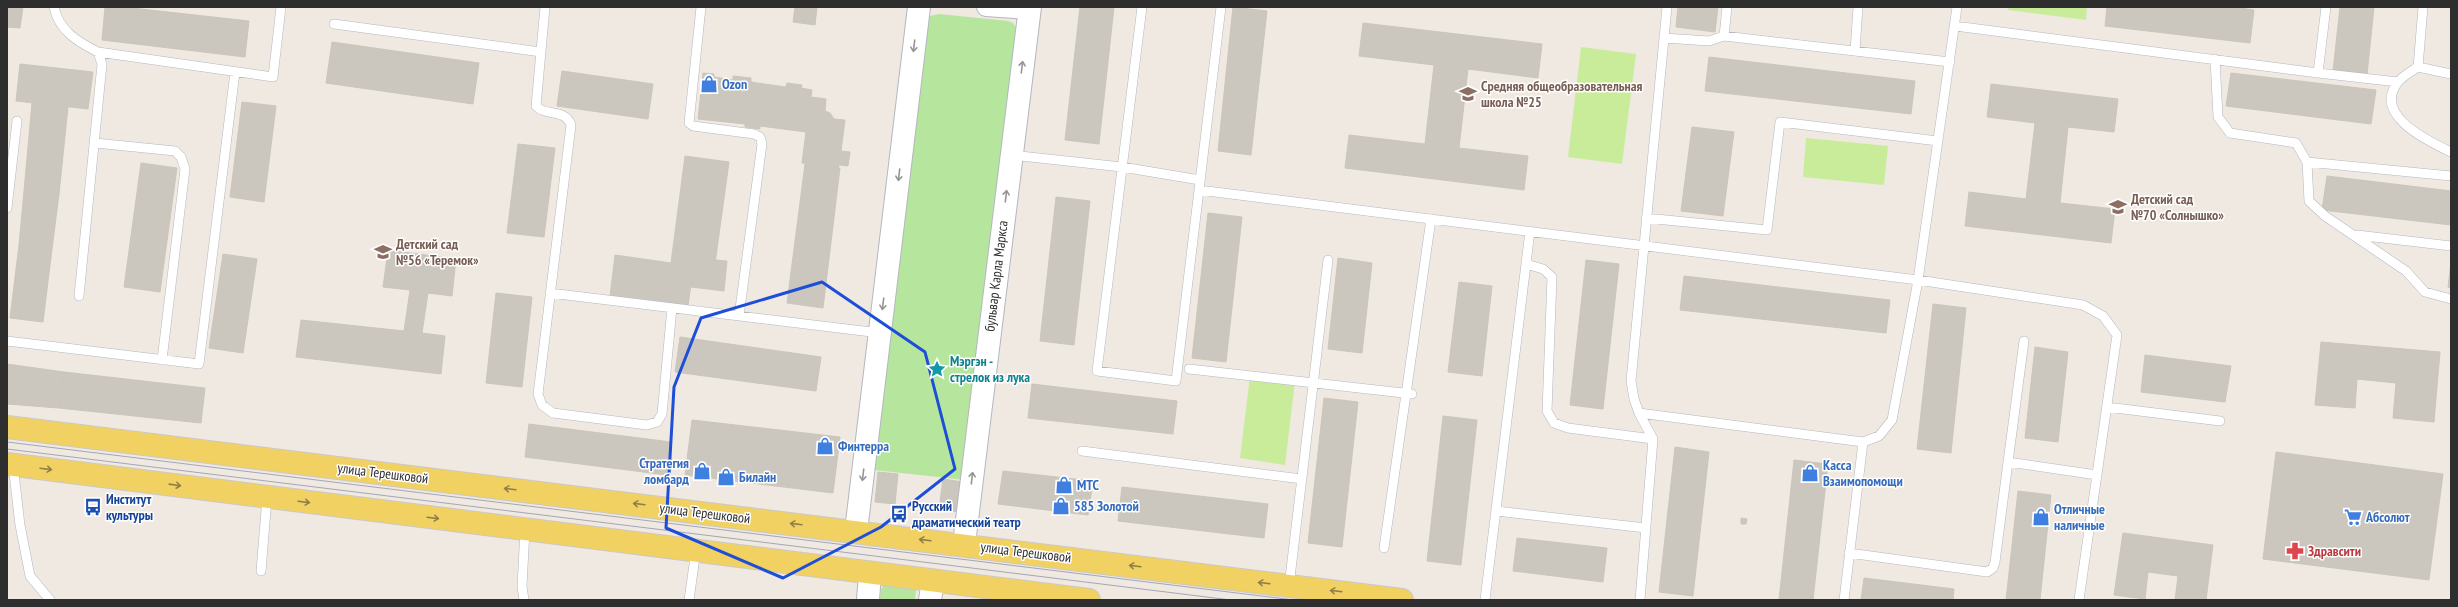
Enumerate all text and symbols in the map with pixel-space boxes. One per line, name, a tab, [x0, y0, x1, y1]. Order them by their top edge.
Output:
one-way arrow	[910, 39, 918, 52]
one-way arrow	[1018, 61, 1026, 74]
shop icon: Ozon	[699, 74, 719, 94]
place label: Ozon	[722, 75, 747, 93]
place label: Средняя общеобразовательная школа №25	[1481, 77, 1642, 111]
school or university icon: Средняя общеобразовательная школа №25	[1458, 84, 1478, 104]
one-way arrow	[895, 168, 903, 181]
one-way arrow	[1002, 190, 1010, 203]
place label: Детский сад №70 «Солнышко»	[2131, 190, 2224, 224]
school or university icon: Детский сад №70 «Солнышко»	[2108, 197, 2128, 217]
street label: бульвар Карла Маркса	[980, 220, 1012, 332]
place label: Детский сад №56 «Теремок»	[396, 235, 479, 269]
school or university icon: Детский сад №56 «Теремок»	[373, 242, 393, 262]
one-way arrow	[880, 297, 887, 310]
place label: Мэргэн - стрелок из лука	[950, 352, 1030, 386]
place icon: Мэргэн - стрелок из лука	[927, 359, 947, 379]
shop icon: Финтерра	[815, 436, 835, 456]
place label: Финтерра	[838, 437, 889, 455]
place label: Стратегия ломбард	[639, 454, 689, 488]
place label: Касса Взаимопомощи	[1823, 456, 1903, 490]
street label: улица Терешковой	[337, 459, 429, 487]
shop icon: Стратегия ломбард	[692, 461, 712, 481]
shop icon: Касса Взаимопомощи	[1800, 463, 1820, 483]
one-way arrow	[39, 465, 52, 473]
shop icon: Билайн	[716, 467, 736, 487]
place label: Билайн	[739, 468, 776, 486]
one-way arrow	[859, 468, 867, 481]
one-way arrow	[968, 472, 976, 485]
shop icon: МТС	[1054, 475, 1074, 495]
place label: МТС	[1077, 476, 1100, 494]
one-way arrow	[168, 482, 181, 489]
one-way arrow	[504, 485, 517, 492]
place label: Институт культуры	[106, 490, 153, 524]
shop icon: 585 Золотой	[1051, 496, 1071, 516]
bus stop icon: Институт культуры	[83, 497, 103, 517]
place label: Русский драматический театр	[911, 497, 1021, 531]
place label: 585 Золотой	[1074, 497, 1139, 515]
one-way arrow	[297, 498, 310, 506]
street label: улица Терешковой	[659, 499, 751, 527]
place label: Отличные наличные	[2054, 500, 2105, 534]
one-way arrow	[633, 501, 646, 508]
bus stop icon: Русский драматический театр	[889, 504, 909, 524]
shop icon: Отличные наличные	[2031, 507, 2051, 527]
supermarket icon: Абсолют	[2343, 507, 2363, 527]
place label: Абсолют	[2365, 508, 2410, 526]
one-way arrow	[426, 514, 439, 522]
one-way arrow	[790, 520, 803, 528]
one-way arrow	[919, 536, 932, 543]
street label: улица Терешковой	[980, 538, 1072, 566]
pharmacy icon: Здравсити	[2285, 541, 2305, 561]
place label: Здравсити	[2308, 542, 2361, 560]
one-way arrow	[1129, 562, 1142, 570]
one-way arrow	[1258, 579, 1271, 586]
one-way arrow	[1330, 588, 1343, 595]

